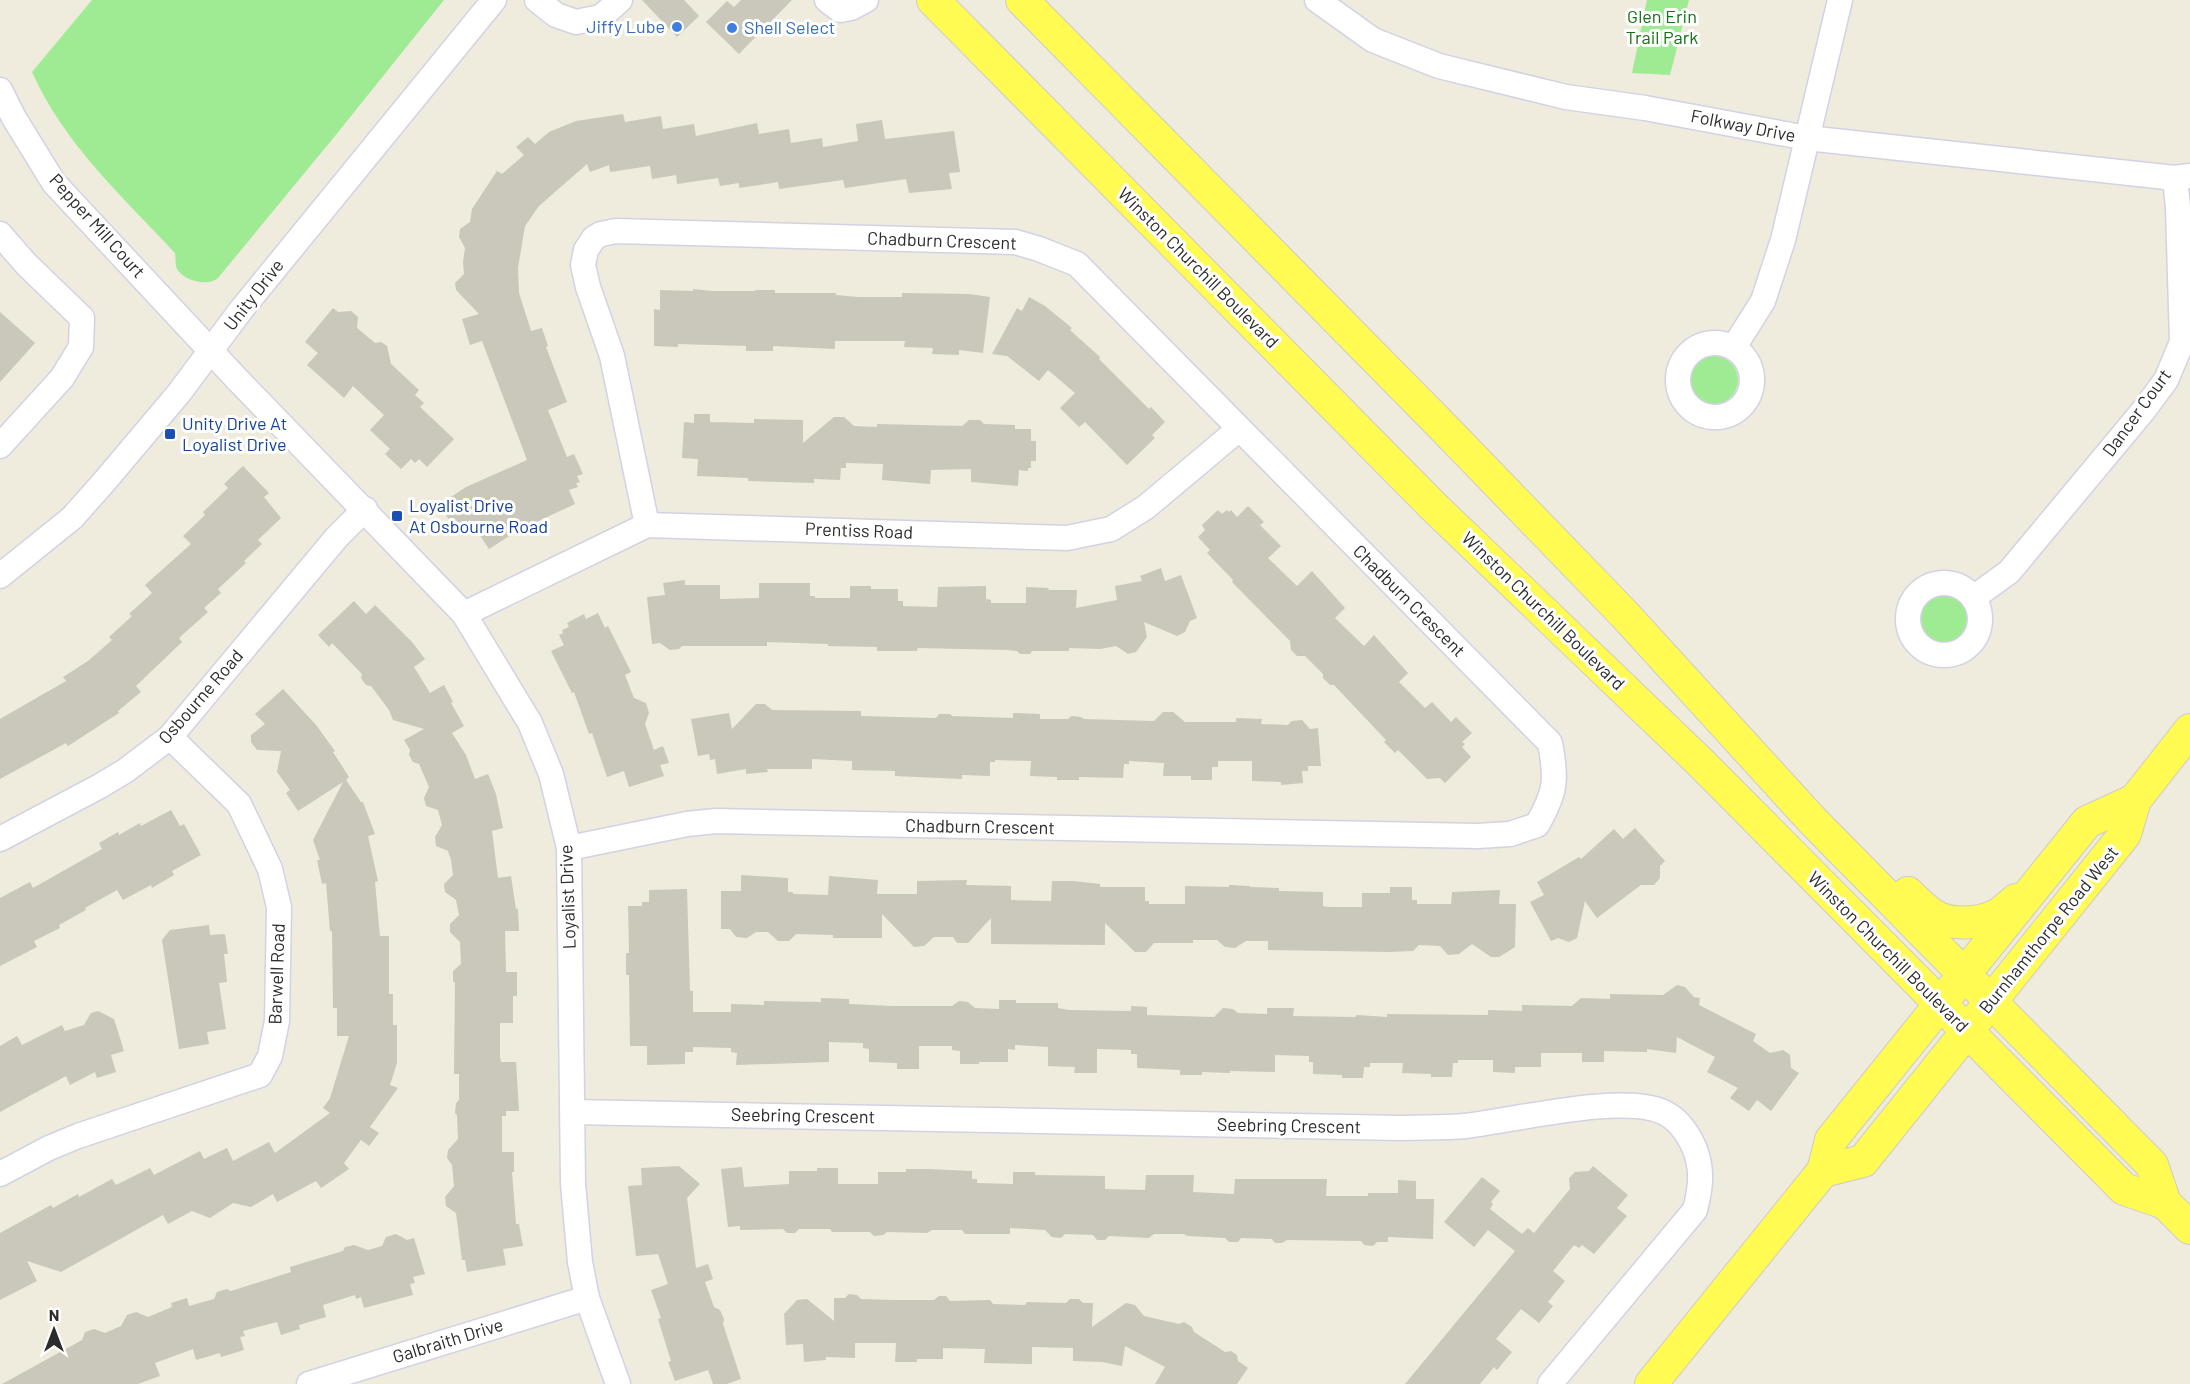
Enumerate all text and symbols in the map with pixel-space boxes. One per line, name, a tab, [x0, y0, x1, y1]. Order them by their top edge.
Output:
park label: Glen Erin Trail Park	[1626, 5, 1698, 48]
place label: Jiffy Lube	[586, 15, 665, 37]
place label: Shell Select	[744, 16, 835, 38]
marker: Jiffy Lube	[670, 20, 684, 34]
marker: Shell Select	[725, 21, 739, 35]
street label: Folkway Drive	[1689, 104, 1798, 146]
street label: Pepper Mill Court	[45, 169, 150, 282]
street label: Winston Churchill Boulevard	[1114, 182, 1284, 352]
street label: Chadburn Crescent	[867, 226, 1017, 254]
street label: Unity Drive	[219, 254, 288, 334]
street label: Dancer Court	[2097, 364, 2175, 460]
place label: Unity Drive At Loyalist Drive	[182, 412, 287, 455]
marker: Unity Drive At Loyalist Drive	[163, 427, 177, 441]
place label: Loyalist Drive At Osbourne Road	[409, 494, 548, 537]
marker: Loyalist Drive At Osbourne Road	[390, 509, 404, 523]
street label: Prentiss Road	[805, 517, 913, 543]
street label: Winston Churchill Boulevard	[1457, 526, 1630, 694]
street label: Chadburn Crescent	[1349, 540, 1470, 661]
street label: Osbourne Road	[153, 645, 247, 748]
street label: Chadburn Crescent	[905, 814, 1055, 838]
street label: Burnhamthorpe Road West	[1974, 841, 2123, 1018]
street label: Loyalist Drive	[554, 844, 580, 950]
street label: Winston Churchill Boulevard	[1804, 866, 1974, 1036]
street label: Barwell Road	[263, 923, 289, 1025]
street label: Seebring Crescent	[731, 1103, 875, 1127]
street label: Seebring Crescent	[1217, 1113, 1361, 1137]
north arrow	[24, 1300, 84, 1360]
text: N	[49, 1305, 59, 1324]
street label: Galbraith Drive	[390, 1313, 506, 1367]

